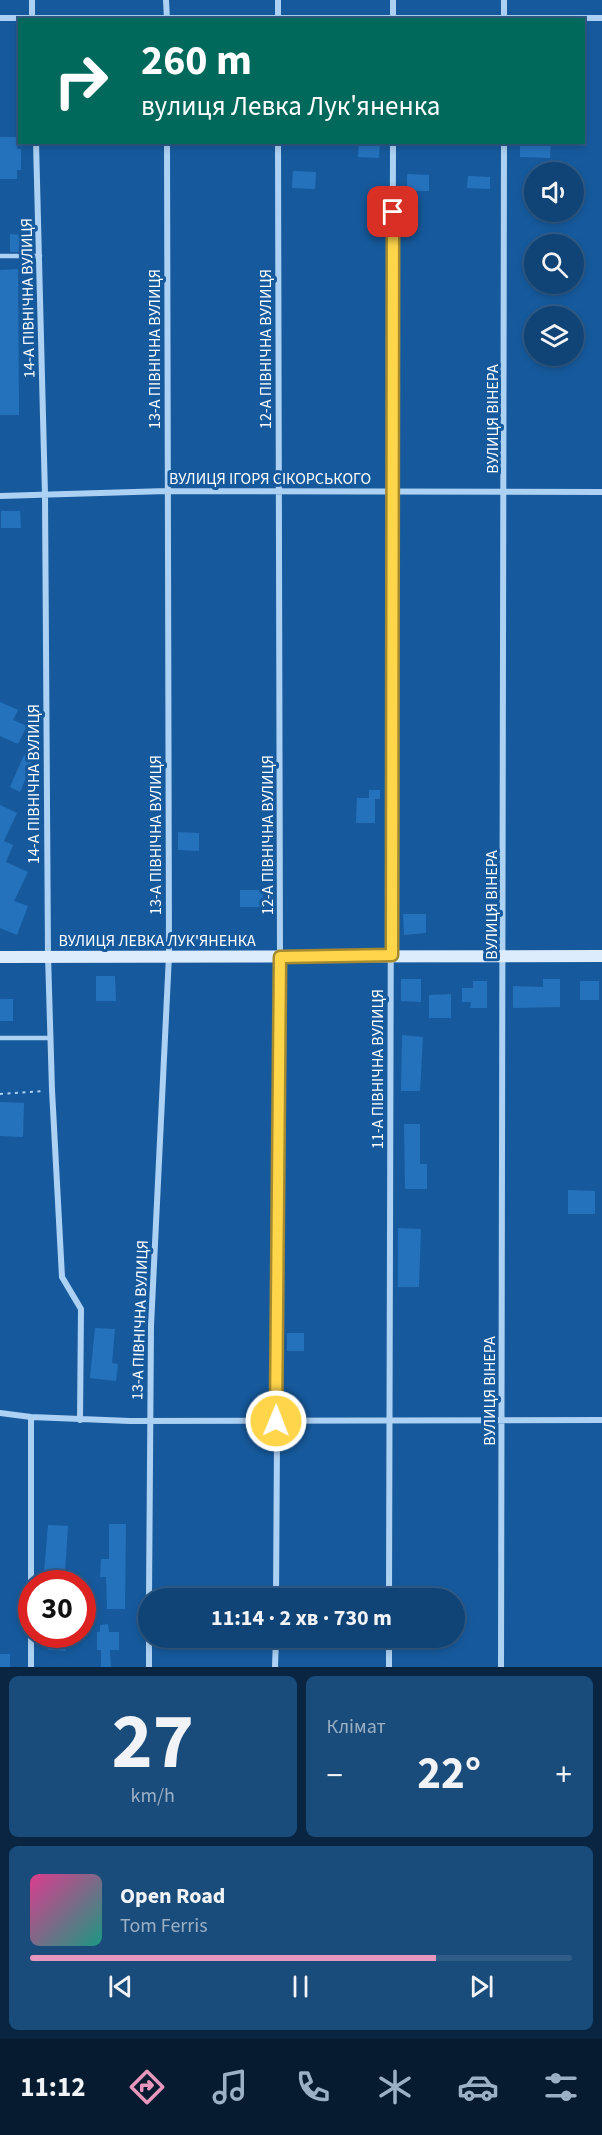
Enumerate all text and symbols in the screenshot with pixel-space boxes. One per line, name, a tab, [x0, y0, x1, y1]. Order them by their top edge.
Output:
text: 260 m	[141, 31, 252, 91]
icon: right	[42, 42, 120, 120]
text: вулиця Левка Лук'яненка	[141, 87, 440, 126]
map controls	[524, 162, 584, 366]
button: sound	[524, 162, 584, 222]
pin	[367, 186, 418, 237]
icon: arrive	[376, 195, 409, 228]
street label: 14-А ПІВНІЧНА ВУЛИЦЯ	[16, 218, 40, 378]
button: search	[524, 234, 584, 294]
street label: 13-А ПІВНІЧНА ВУЛИЦЯ	[144, 269, 166, 429]
street label: 12-А ПІВНІЧНА ВУЛИЦЯ	[255, 269, 277, 429]
button: layers	[524, 306, 584, 366]
street label: ВУЛИЦЯ ВІНЕРА	[482, 364, 504, 474]
street label: ВУЛИЦЯ ІГОРЯ СІКОРСЬКОГО	[169, 468, 371, 490]
street label: 14-А ПІВНІЧНА ВУЛИЦЯ	[23, 704, 45, 864]
street label: 13-А ПІВНІЧНА ВУЛИЦЯ	[145, 755, 167, 915]
street label: 12-А ПІВНІЧНА ВУЛИЦЯ	[257, 755, 279, 915]
street label: ВУЛИЦЯ ВІНЕРА	[481, 850, 503, 960]
street label: ВУЛИЦЯ ЛЕВКА ЛУК'ЯНЕНКА	[58, 930, 256, 952]
street label: 11-А ПІВНІЧНА ВУЛИЦЯ	[367, 989, 389, 1149]
street label: 13-А ПІВНІЧНА ВУЛИЦЯ	[126, 1240, 154, 1400]
street label: ВУЛИЦЯ ВІНЕРА	[479, 1336, 501, 1446]
position arrow	[244, 1389, 308, 1453]
speed limit sign: 30	[18, 1570, 96, 1648]
text: 11:14 · 2 хв · 730 m	[211, 1602, 392, 1634]
text: 27	[112, 1687, 194, 1798]
text: Клімат	[327, 1713, 386, 1741]
text: 22°	[417, 1742, 481, 1806]
text: −	[327, 1752, 343, 1799]
text: +	[556, 1752, 572, 1799]
text: km/h	[131, 1782, 175, 1810]
text: Open Road	[120, 1880, 225, 1912]
text: Tom Ferris	[120, 1912, 208, 1940]
icon: previous	[104, 1970, 137, 2003]
icon: pause	[284, 1970, 317, 2003]
icon: next	[465, 1970, 498, 2003]
icon: directions	[126, 2066, 168, 2108]
icon: music	[209, 2066, 251, 2108]
icon: phone	[292, 2066, 334, 2108]
icon: climate	[374, 2066, 416, 2108]
icon: car	[457, 2066, 499, 2108]
icon: filters	[540, 2066, 582, 2108]
text: 11:12	[20, 2068, 85, 2107]

